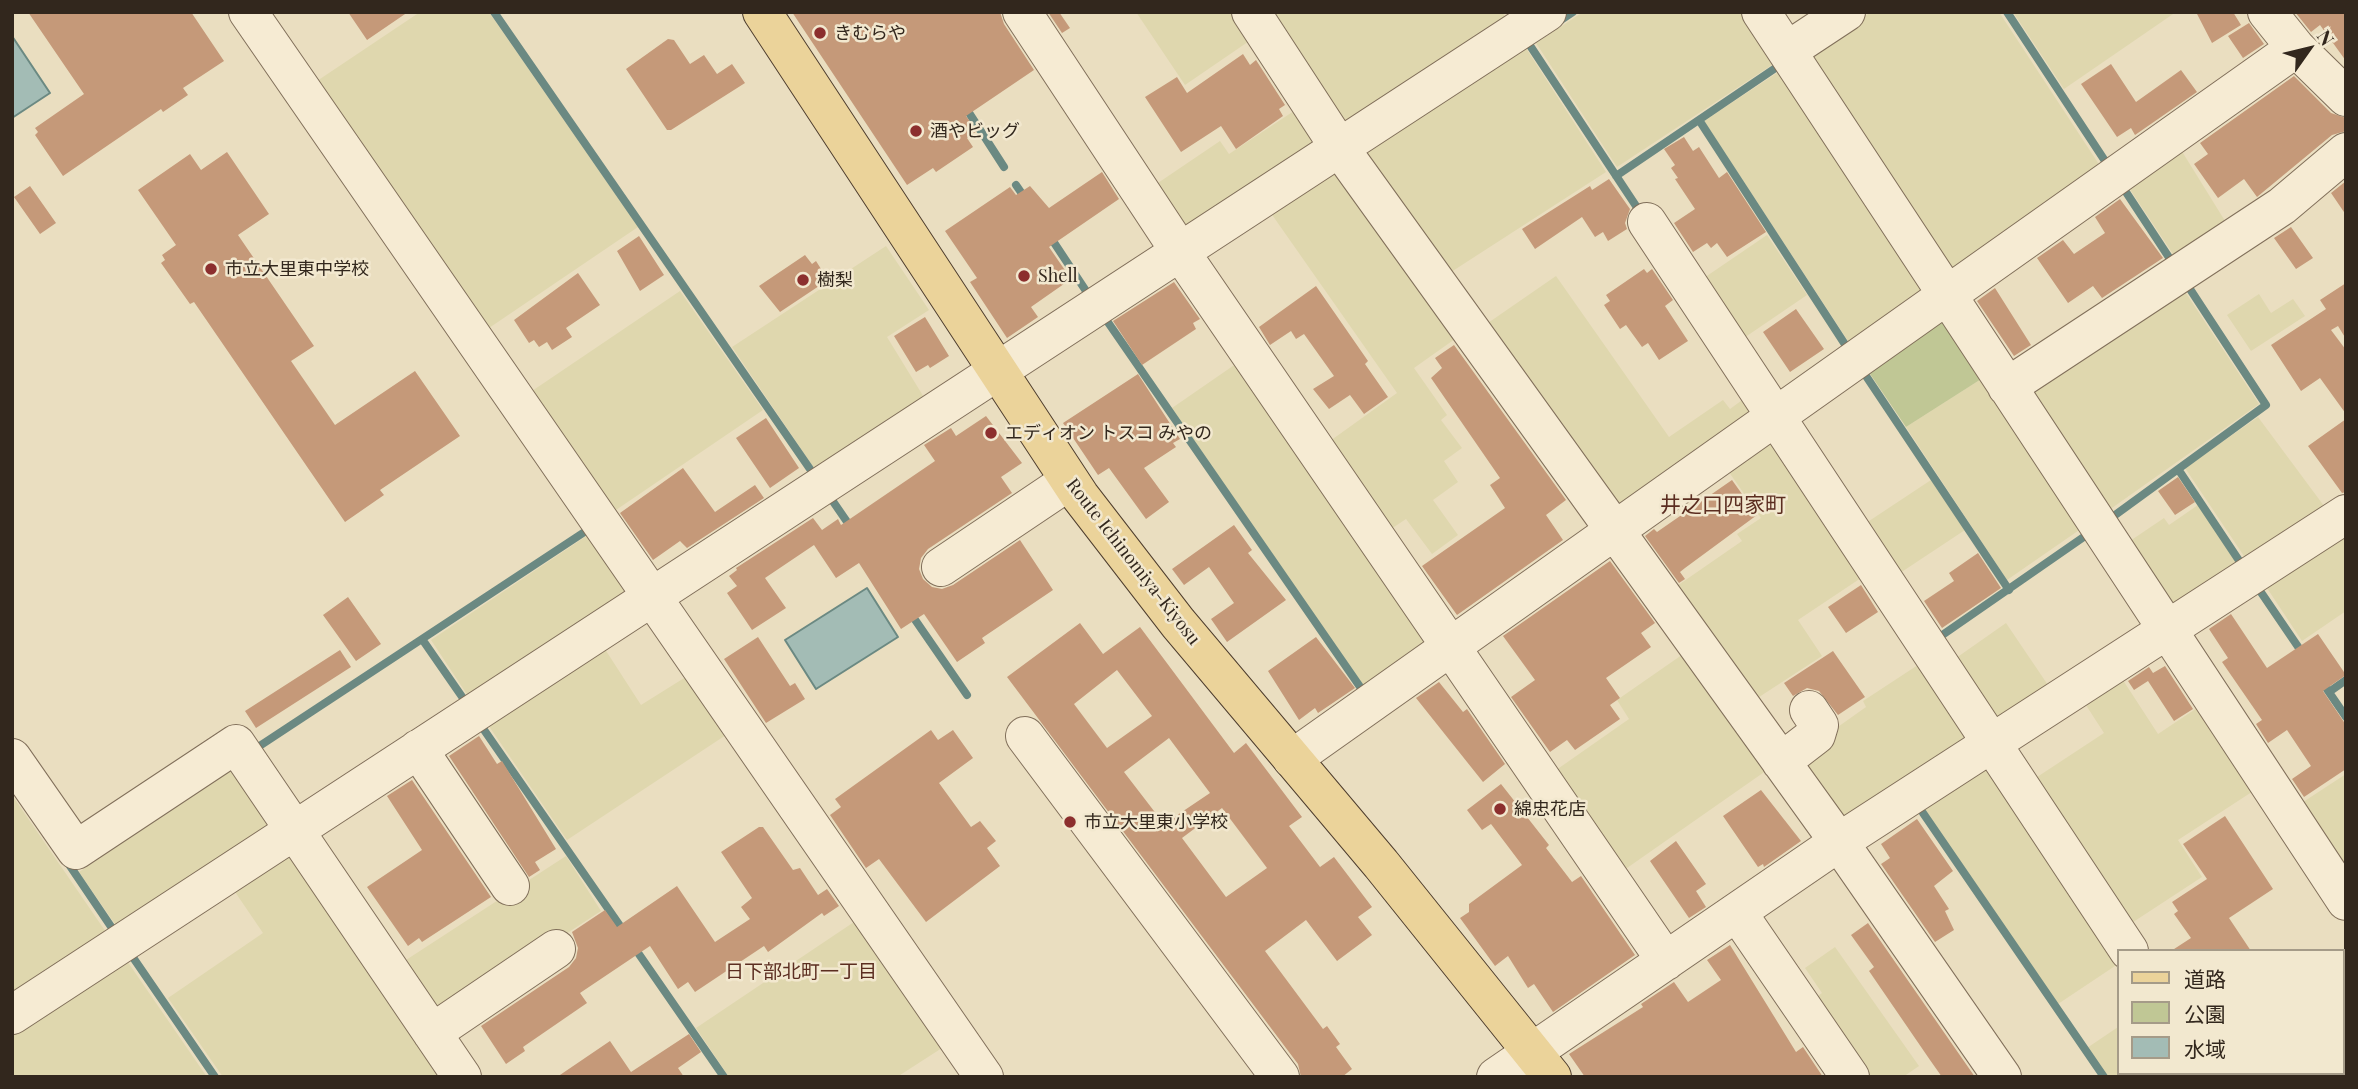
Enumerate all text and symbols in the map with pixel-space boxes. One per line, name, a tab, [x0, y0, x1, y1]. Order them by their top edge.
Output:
north arrow	[2274, 14, 2344, 84]
place label: きむらや	[834, 22, 906, 44]
text: N	[2312, 24, 2341, 50]
marker: きむらや	[812, 25, 828, 41]
place label: 酒やビッグ	[930, 120, 1020, 142]
marker: 酒やビッグ	[908, 123, 924, 139]
place label: 市立大里東中学校	[225, 258, 369, 280]
marker: 市立大里東中学校	[203, 261, 219, 277]
place label: Shell	[1038, 265, 1078, 287]
marker: Shell	[1016, 268, 1032, 284]
place label: 樹梨	[817, 269, 853, 291]
marker: 樹梨	[795, 272, 811, 288]
place label: エディオン トスコ みやの	[1005, 422, 1212, 444]
marker: エディオン トスコ みやの	[983, 425, 999, 441]
street label: Route Ichinomiya-Kiyosu	[1061, 474, 1205, 650]
district label: 井之口四家町	[1660, 492, 1786, 518]
place label: 綿忠花店	[1514, 798, 1586, 820]
marker: 綿忠花店	[1492, 801, 1508, 817]
place label: 市立大里東小学校	[1084, 811, 1228, 833]
marker: 市立大里東小学校	[1062, 814, 1078, 830]
legend	[2116, 949, 2344, 1075]
district label: 日下部北町一丁目	[725, 961, 877, 983]
text: 道路	[2184, 964, 2226, 992]
text: 公園	[2184, 999, 2226, 1027]
text: 水域	[2184, 1034, 2226, 1062]

